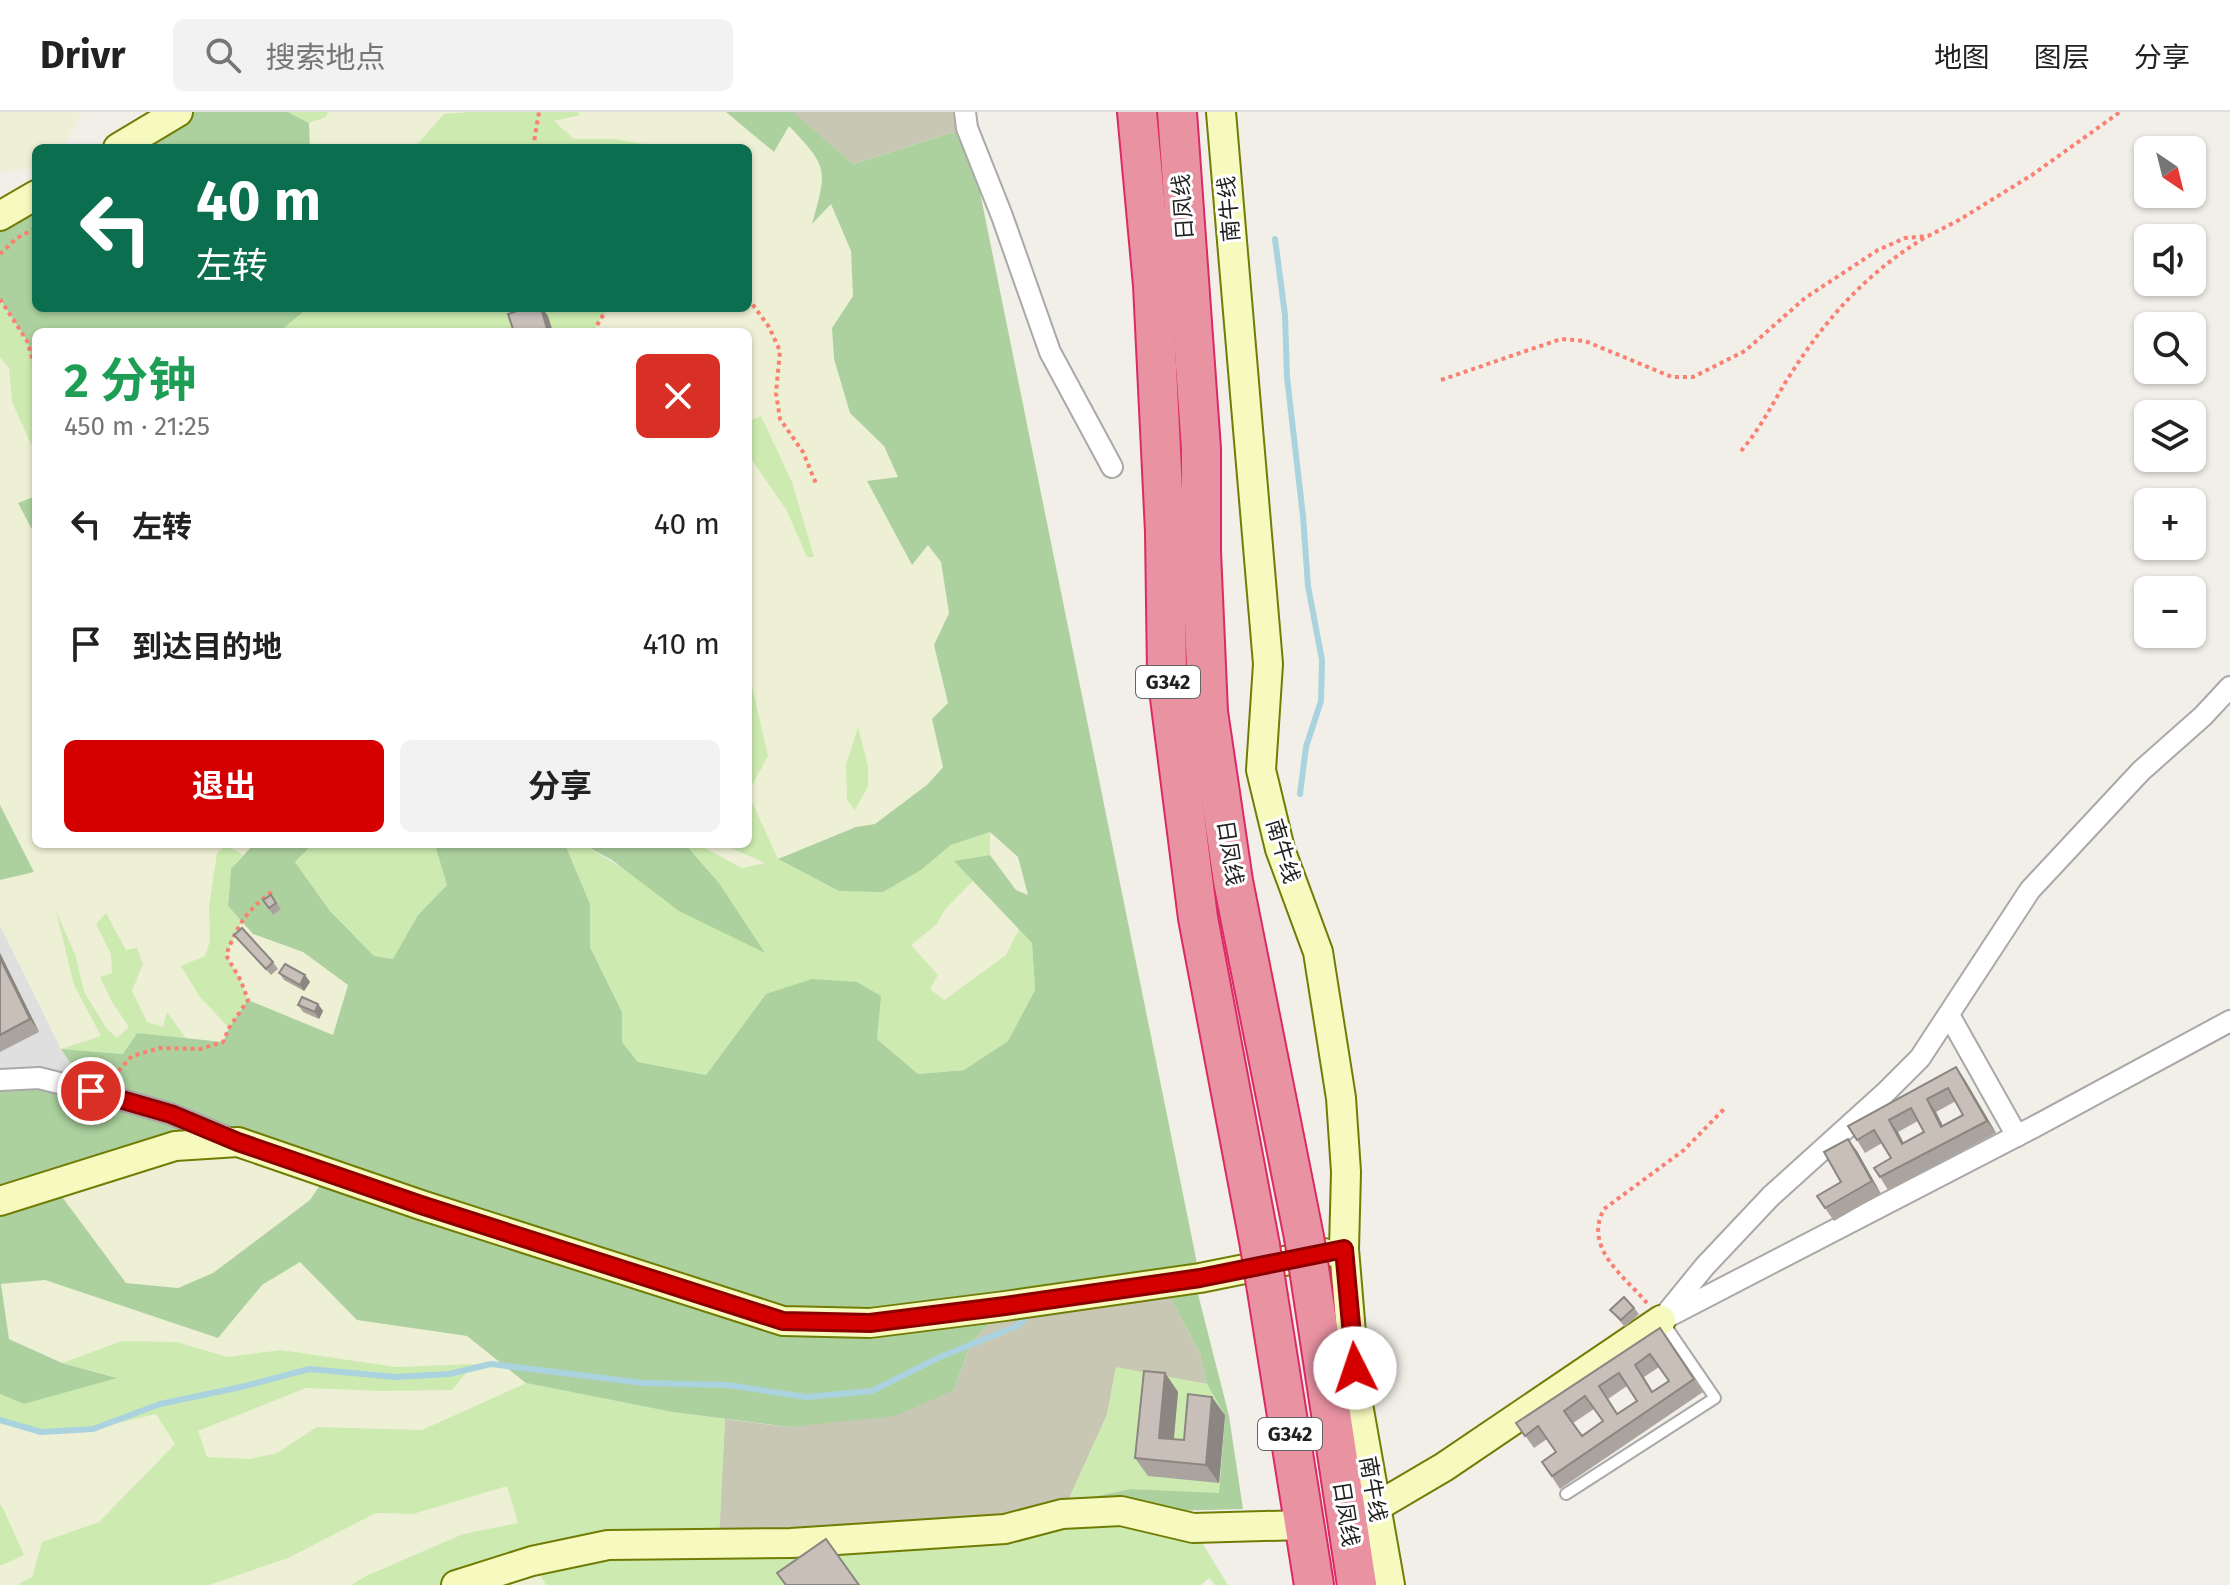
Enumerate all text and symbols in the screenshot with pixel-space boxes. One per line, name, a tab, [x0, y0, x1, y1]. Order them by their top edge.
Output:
search box	[173, 19, 733, 91]
text: Drivr	[40, 32, 125, 78]
icon: search	[201, 33, 245, 77]
text: 搜索地点	[265, 40, 385, 76]
text: 地图	[1934, 41, 1990, 74]
text: 图层	[2034, 41, 2090, 74]
text: 分享	[2134, 41, 2190, 74]
north arrow	[2134, 136, 2206, 208]
map controls	[2134, 136, 2206, 648]
text: 40 m	[196, 168, 321, 235]
street label: 日凤线	[1167, 173, 1199, 241]
street label: 南牛线	[1213, 175, 1245, 243]
icon: left	[64, 176, 168, 280]
button: sound	[2134, 224, 2206, 296]
text: 左转	[196, 244, 268, 288]
button: search	[2134, 312, 2206, 384]
text: 2 分钟	[64, 352, 196, 410]
button: close	[636, 354, 720, 438]
button: layers	[2134, 400, 2206, 472]
text: 450 m · 21:25	[64, 411, 210, 442]
button: +	[2134, 488, 2206, 560]
icon: left	[64, 502, 108, 546]
text: 40 m	[654, 506, 720, 542]
text: 左转	[132, 509, 192, 545]
button: −	[2134, 576, 2206, 648]
icon: arrive	[64, 622, 108, 666]
text: 410 m	[642, 626, 720, 662]
text: 到达目的地	[132, 629, 282, 665]
road number: G342	[1136, 666, 1200, 698]
button: 退出	[64, 740, 384, 832]
button: 分享	[400, 740, 720, 832]
street label: 南牛线	[1260, 815, 1306, 887]
street label: 日凤线	[1212, 818, 1248, 888]
pin	[57, 1057, 125, 1125]
icon: arrive	[69, 1069, 113, 1113]
position arrow	[1313, 1326, 1397, 1410]
road number: G342	[1258, 1418, 1322, 1450]
street label: 南牛线	[1354, 1454, 1392, 1524]
street label: 日凤线	[1328, 1479, 1364, 1549]

